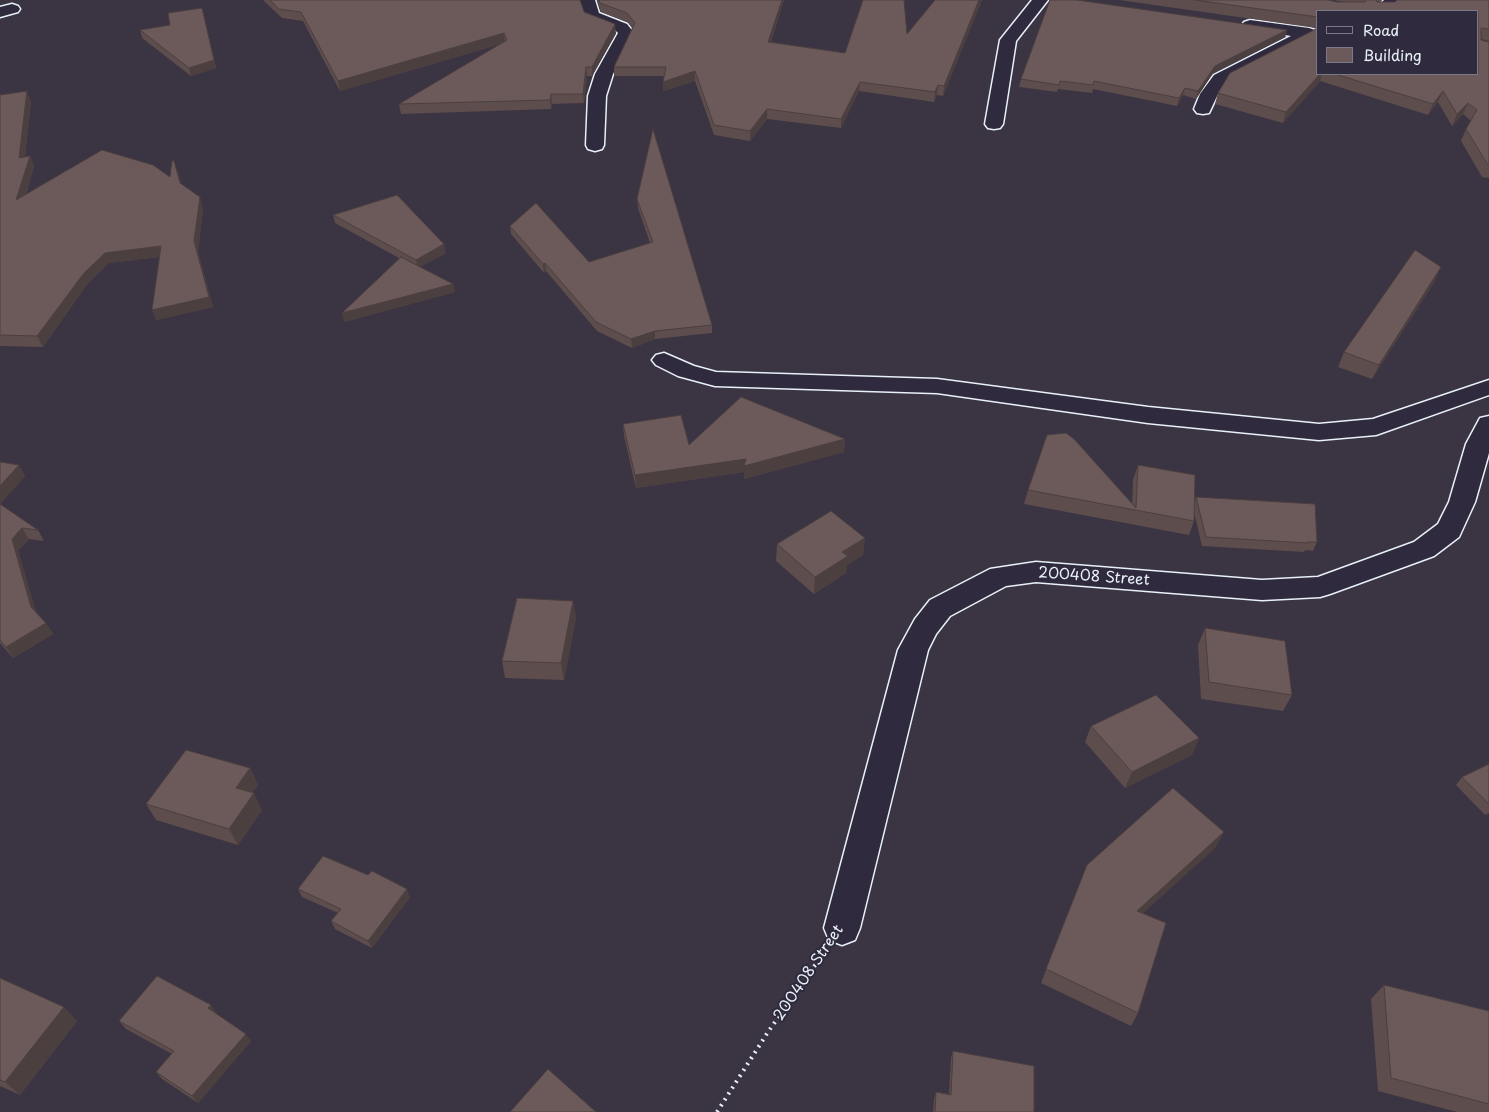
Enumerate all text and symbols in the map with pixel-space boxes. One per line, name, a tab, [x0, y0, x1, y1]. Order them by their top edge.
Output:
legend	[1316, 10, 1479, 75]
text: Road	[1363, 18, 1399, 41]
text: Building	[1363, 43, 1422, 66]
street label: 200408 Street	[1038, 564, 1150, 590]
street label: 200408 Street	[770, 922, 848, 1024]

